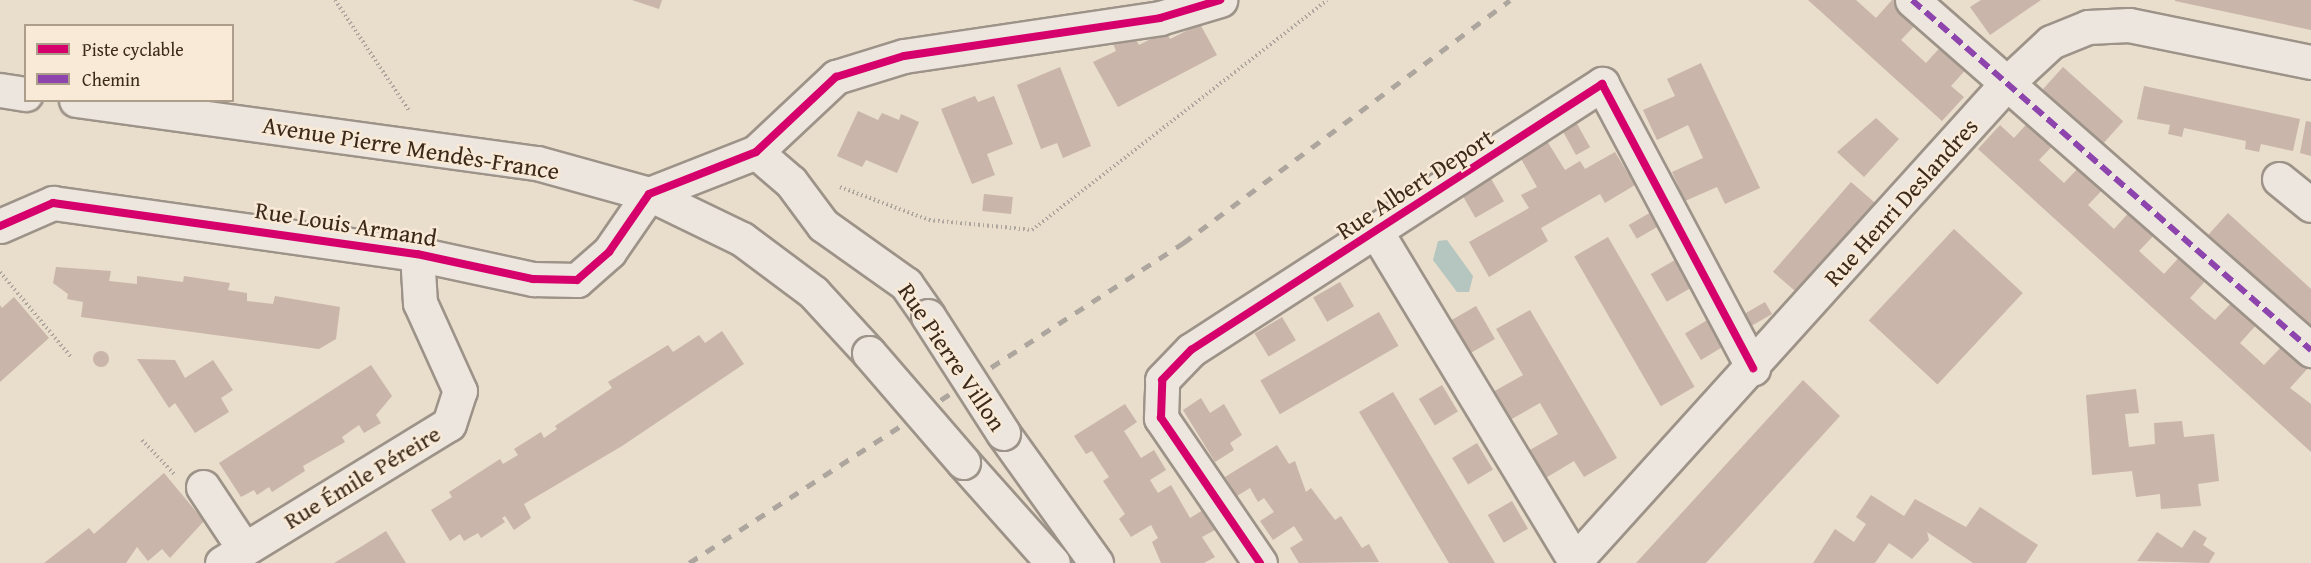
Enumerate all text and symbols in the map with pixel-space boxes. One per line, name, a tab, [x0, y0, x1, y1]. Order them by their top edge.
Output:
legend	[24, 24, 234, 102]
text: Piste cyclable	[82, 36, 184, 63]
text: Chemin	[82, 66, 140, 93]
street label: Avenue Pierre Mendès-France	[260, 110, 562, 186]
street label: Rue Henri Deslandres	[1818, 112, 1984, 292]
street label: Rue Albert Deport	[1331, 123, 1499, 245]
street label: Rue Louis Armand	[253, 195, 439, 253]
street label: Rue Pierre Villon	[892, 278, 1012, 436]
street label: Rue Émile Péreire	[278, 419, 446, 535]

